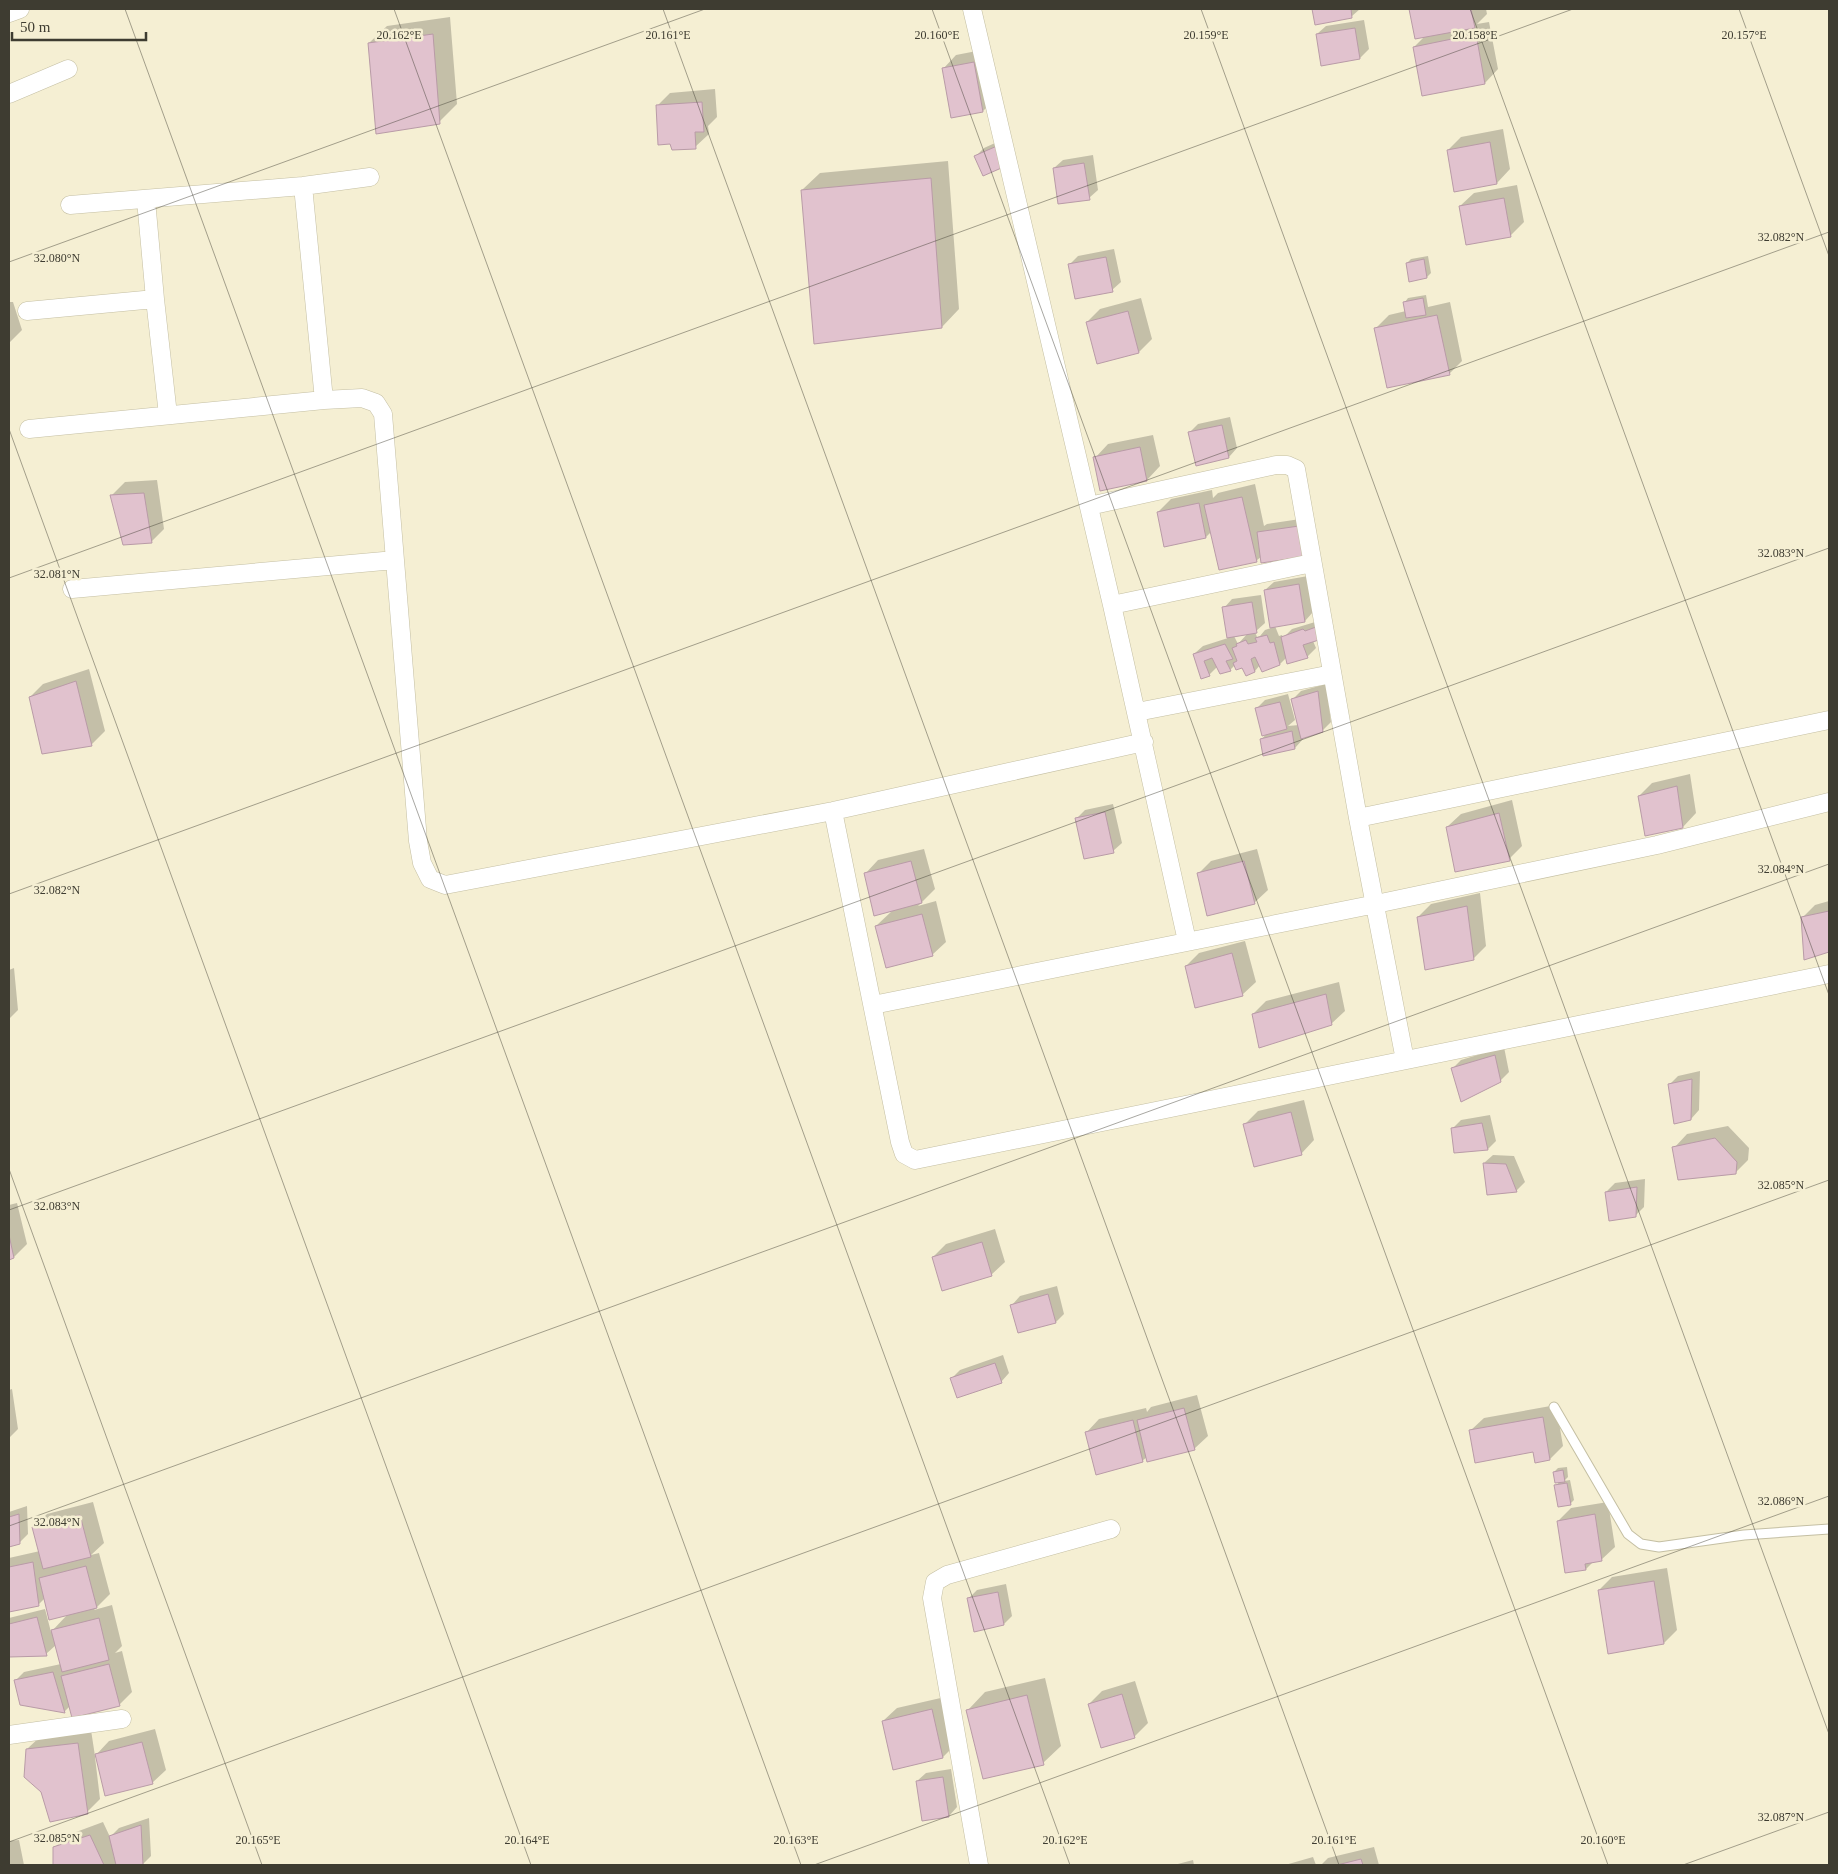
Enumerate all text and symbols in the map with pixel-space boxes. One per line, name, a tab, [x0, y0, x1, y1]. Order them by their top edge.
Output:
scale bar	[12, 10, 146, 42]
text: 50 m	[20, 19, 51, 35]
text: 20.162°E	[376, 28, 422, 42]
text: 20.161°E	[645, 28, 691, 42]
text: 20.160°E	[914, 28, 960, 42]
text: 20.159°E	[1183, 28, 1229, 42]
text: 20.158°E	[1452, 28, 1498, 42]
text: 20.157°E	[1721, 28, 1767, 42]
text: 32.082°N	[1758, 230, 1805, 244]
text: 32.080°N	[34, 251, 81, 265]
text: 32.083°N	[1758, 546, 1805, 560]
text: 32.081°N	[34, 567, 81, 581]
text: 32.084°N	[1758, 862, 1805, 876]
text: 32.082°N	[34, 883, 81, 897]
text: 32.085°N	[1758, 1178, 1805, 1192]
text: 32.083°N	[34, 1199, 81, 1213]
text: 32.086°N	[1758, 1494, 1805, 1508]
text: 32.084°N	[34, 1515, 81, 1529]
text: 32.087°N	[1758, 1810, 1805, 1824]
text: 32.085°N	[34, 1831, 81, 1845]
text: 20.165°E	[235, 1833, 281, 1847]
text: 20.164°E	[504, 1833, 550, 1847]
text: 20.163°E	[773, 1833, 819, 1847]
text: 20.162°E	[1042, 1833, 1088, 1847]
text: 20.161°E	[1311, 1833, 1357, 1847]
text: 20.160°E	[1580, 1833, 1626, 1847]

